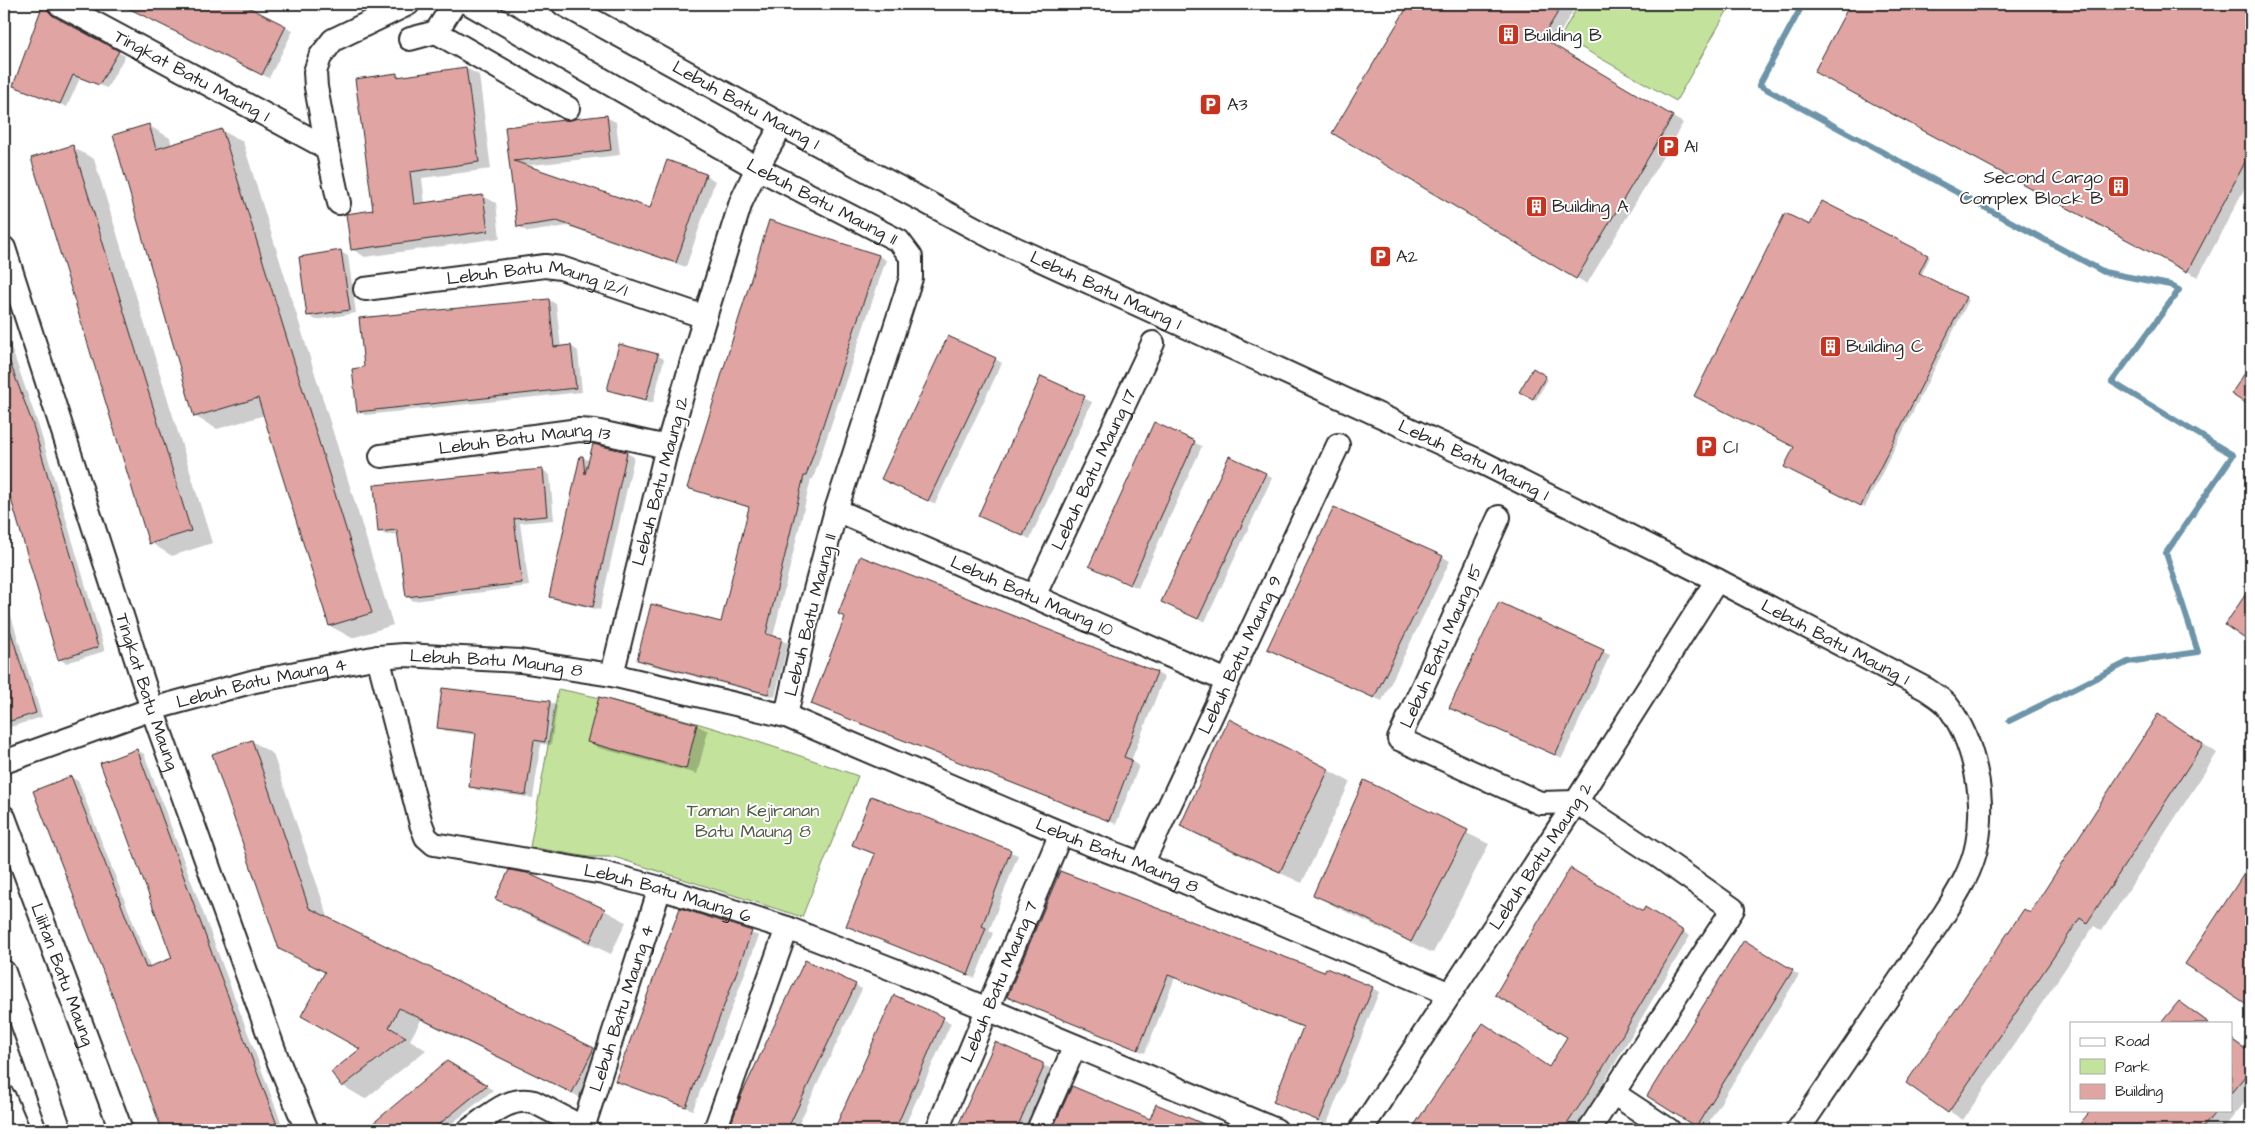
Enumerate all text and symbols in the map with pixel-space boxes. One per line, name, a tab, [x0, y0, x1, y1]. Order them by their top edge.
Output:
building icon: Building B	[1496, 23, 1520, 47]
place label: Building B	[1524, 23, 1602, 49]
street label: Tingkat Batu Maung 1	[109, 24, 274, 128]
street label: Lebuh Batu Maung 1	[668, 55, 824, 156]
parking icon: A3	[1199, 92, 1223, 116]
place label: A3	[1227, 92, 1248, 117]
parking icon: A1	[1656, 134, 1680, 158]
place label: A1	[1684, 134, 1698, 159]
street label: Lebuh Batu Maung 11	[742, 153, 902, 251]
place label: Second Cargo Complex Block B	[1960, 165, 2103, 211]
building icon: Second Cargo Complex Block B	[2107, 175, 2131, 199]
building icon: Building A	[1524, 194, 1548, 218]
place label: Building A	[1552, 194, 1629, 220]
parking icon: A2	[1368, 244, 1392, 268]
place label: A2	[1396, 244, 1419, 269]
street label: Lebuh Batu Maung 1	[1026, 245, 1186, 336]
street label: Lebuh Batu Maung 12/1	[445, 254, 631, 303]
building icon: Building C	[1818, 334, 1842, 358]
place label: Building C	[1846, 334, 1924, 360]
street label: Lebuh Batu Maung 17	[1045, 385, 1143, 554]
street label: Lebuh Batu Maung 12	[626, 393, 696, 569]
street label: Lebuh Batu Maung 1	[1394, 414, 1553, 507]
street label: Lebuh Batu Maung 13	[437, 418, 613, 461]
parking icon: C1	[1695, 435, 1719, 459]
place label: C1	[1723, 435, 1738, 460]
street label: Lebuh Batu Maung 11	[778, 531, 844, 699]
street label: Lebuh Batu Maung 10	[946, 550, 1117, 643]
street label: Lebuh Batu Maung 15	[1394, 560, 1490, 732]
street label: Lebuh Batu Maung 9	[1193, 572, 1288, 738]
street label: Lebuh Batu Maung 1	[1757, 593, 1914, 691]
street label: Tingkat Batu Maung	[109, 610, 185, 774]
street label: Lebuh Batu Maung 8	[409, 643, 585, 683]
street label: Lebuh Batu Maung 4	[174, 651, 349, 715]
street label: Lebuh Batu Maung 2	[1484, 776, 1599, 935]
park label: Taman Kejiranan Batu Maung 8	[687, 798, 819, 845]
street label: Lebuh Batu Maung 8	[1032, 812, 1203, 900]
street label: Lebuh Batu Maung 6	[582, 858, 754, 929]
street label: Lebuh Batu Maung 7	[955, 897, 1044, 1066]
street label: Lilitan Batu Maung	[24, 900, 100, 1050]
street label: Lebuh Batu Maung 4	[583, 921, 660, 1095]
legend	[2070, 1022, 2232, 1112]
text: Road	[2115, 1031, 2150, 1052]
text: Park	[2115, 1057, 2150, 1078]
text: Building	[2115, 1081, 2163, 1103]

